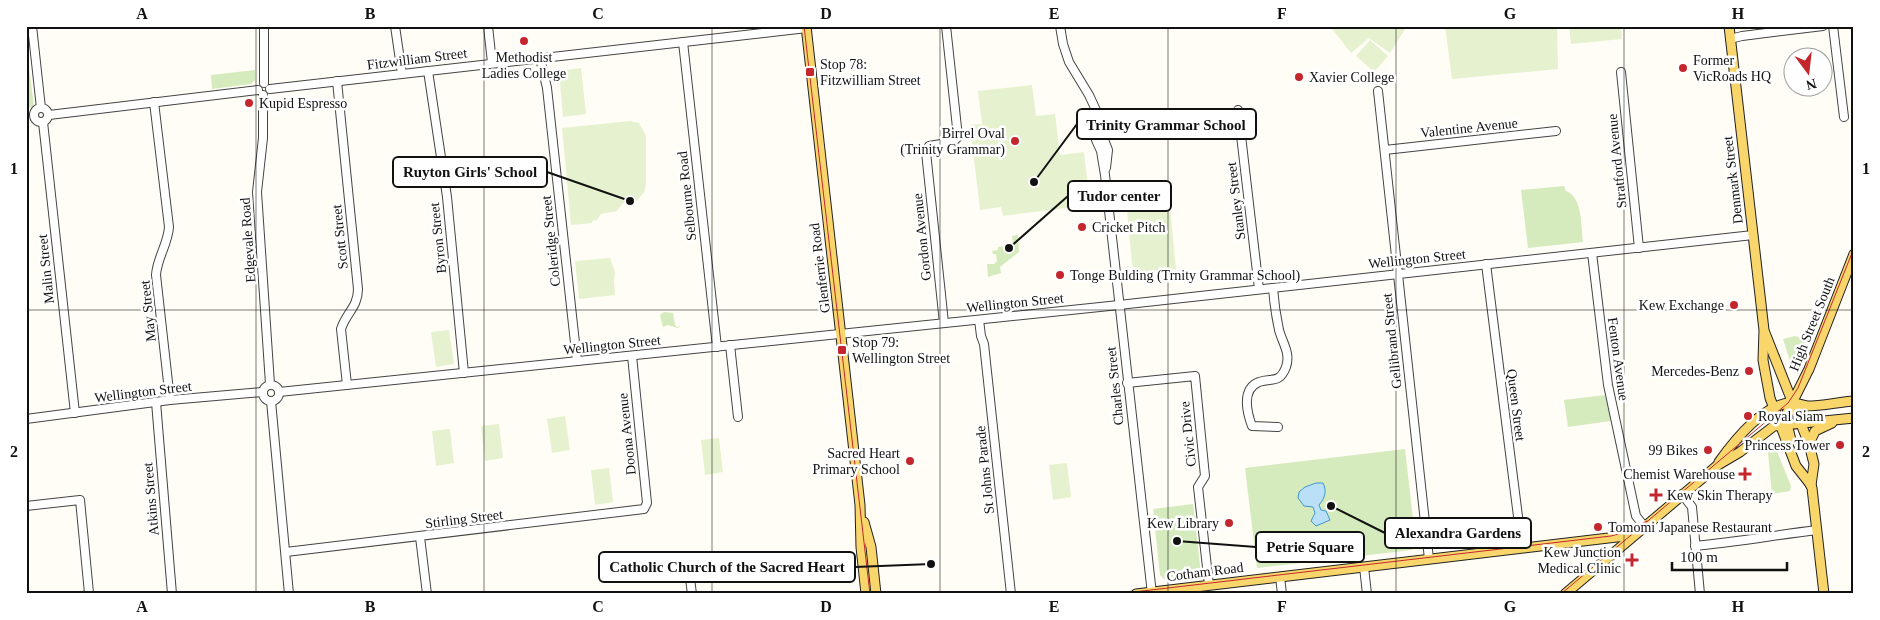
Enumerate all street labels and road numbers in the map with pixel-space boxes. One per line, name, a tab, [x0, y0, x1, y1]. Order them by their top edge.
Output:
street label: Fitzwilliam Street	[366, 45, 468, 73]
street label: Stratford Avenue	[1605, 113, 1629, 209]
street label: Valentine Avenue	[1419, 115, 1519, 141]
street label: Denmark Street	[1720, 135, 1746, 225]
street label: Selbourne Road	[675, 151, 699, 241]
street label: Stanley Street	[1224, 161, 1248, 241]
street label: Gordon Avenue	[910, 192, 934, 282]
street label: Coleridge Street	[539, 195, 563, 287]
street label: Edgevale Road	[238, 197, 258, 283]
street label: Byron Street	[427, 202, 449, 274]
street label: Scott Street	[329, 204, 351, 270]
street label: Glenferrie Road	[807, 222, 833, 314]
street label: Malin Street	[35, 234, 57, 304]
street label: Wellington Street	[1367, 246, 1467, 272]
street label: High Street South	[1786, 275, 1838, 373]
street label: May Street	[137, 279, 159, 343]
street label: Wellington Street	[965, 290, 1065, 316]
street label: Gellibrand Street	[1380, 292, 1404, 390]
street label: Fenton Avenue	[1605, 316, 1631, 402]
street label: Wellington Street	[562, 332, 662, 358]
street label: Charles Street	[1103, 346, 1127, 426]
street label: Queen Street	[1504, 368, 1528, 442]
street label: Wellington Street	[93, 379, 193, 405]
street label: Doona Avenue	[615, 392, 639, 476]
street label: Civic Drive	[1177, 401, 1199, 467]
street label: St Johns Parade	[973, 425, 997, 515]
street label: Atkins Street	[140, 462, 162, 536]
street label: Stirling Street	[424, 507, 504, 531]
street label: Cotham Road	[1166, 560, 1244, 584]

